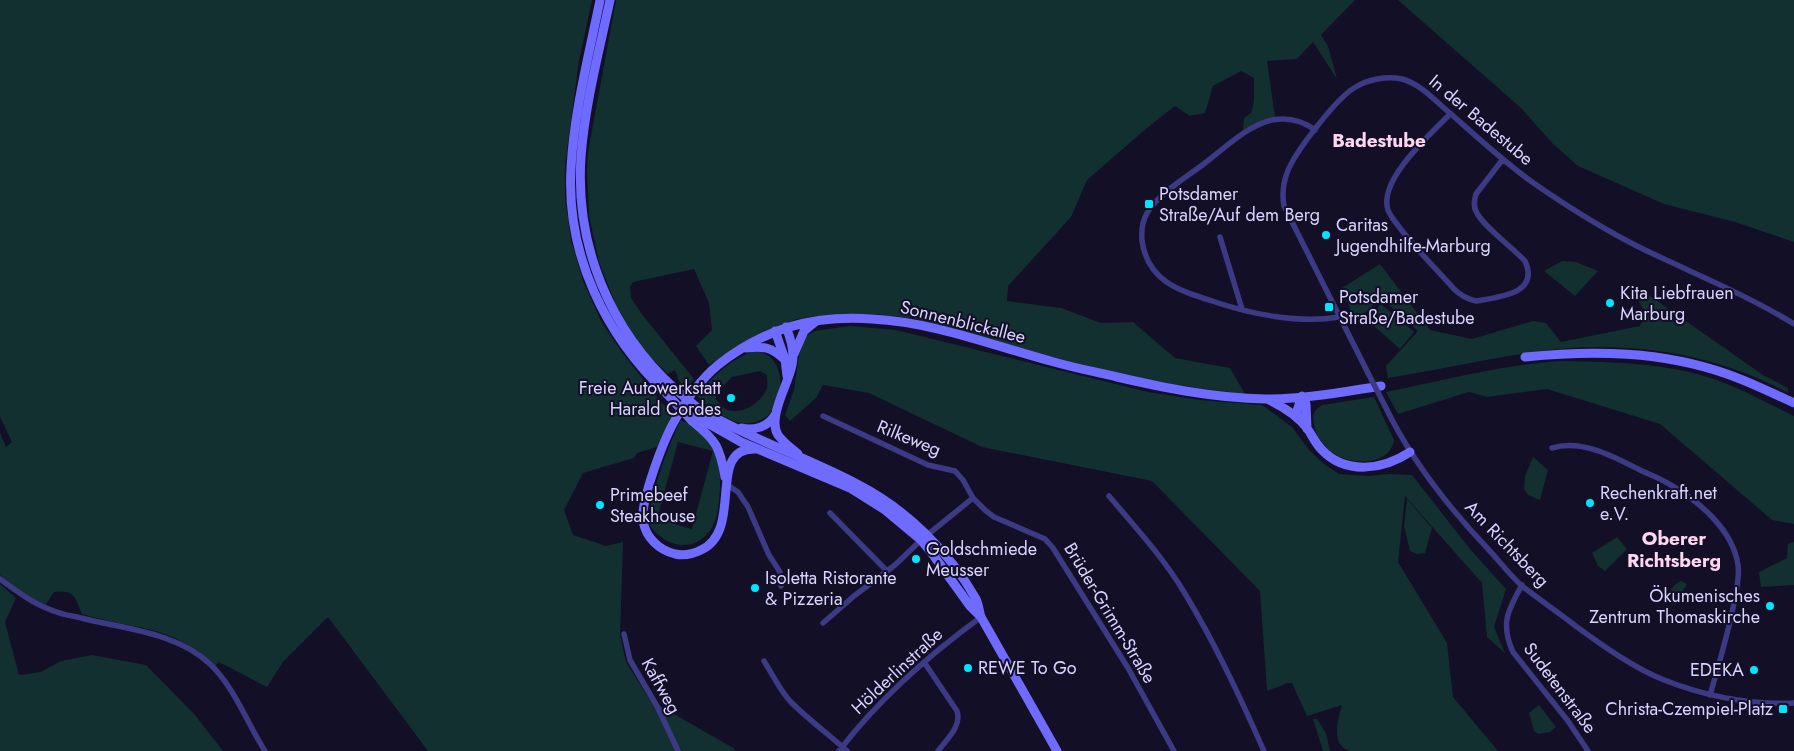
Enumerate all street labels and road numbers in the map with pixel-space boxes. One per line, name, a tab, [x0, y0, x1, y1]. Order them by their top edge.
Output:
street label: In der Badestube	[1423, 69, 1539, 171]
street label: Sonnenblickallee	[898, 294, 1028, 350]
street label: Rilkeweg	[873, 413, 945, 463]
street label: Am Richtsberg	[1459, 495, 1555, 593]
street label: Brüder-Grimm-Straße	[1058, 538, 1162, 688]
street label: Hölderlinstraße	[845, 622, 949, 720]
street label: Sudetenstraße	[1517, 637, 1603, 739]
street label: Kaffweg	[635, 653, 687, 719]

